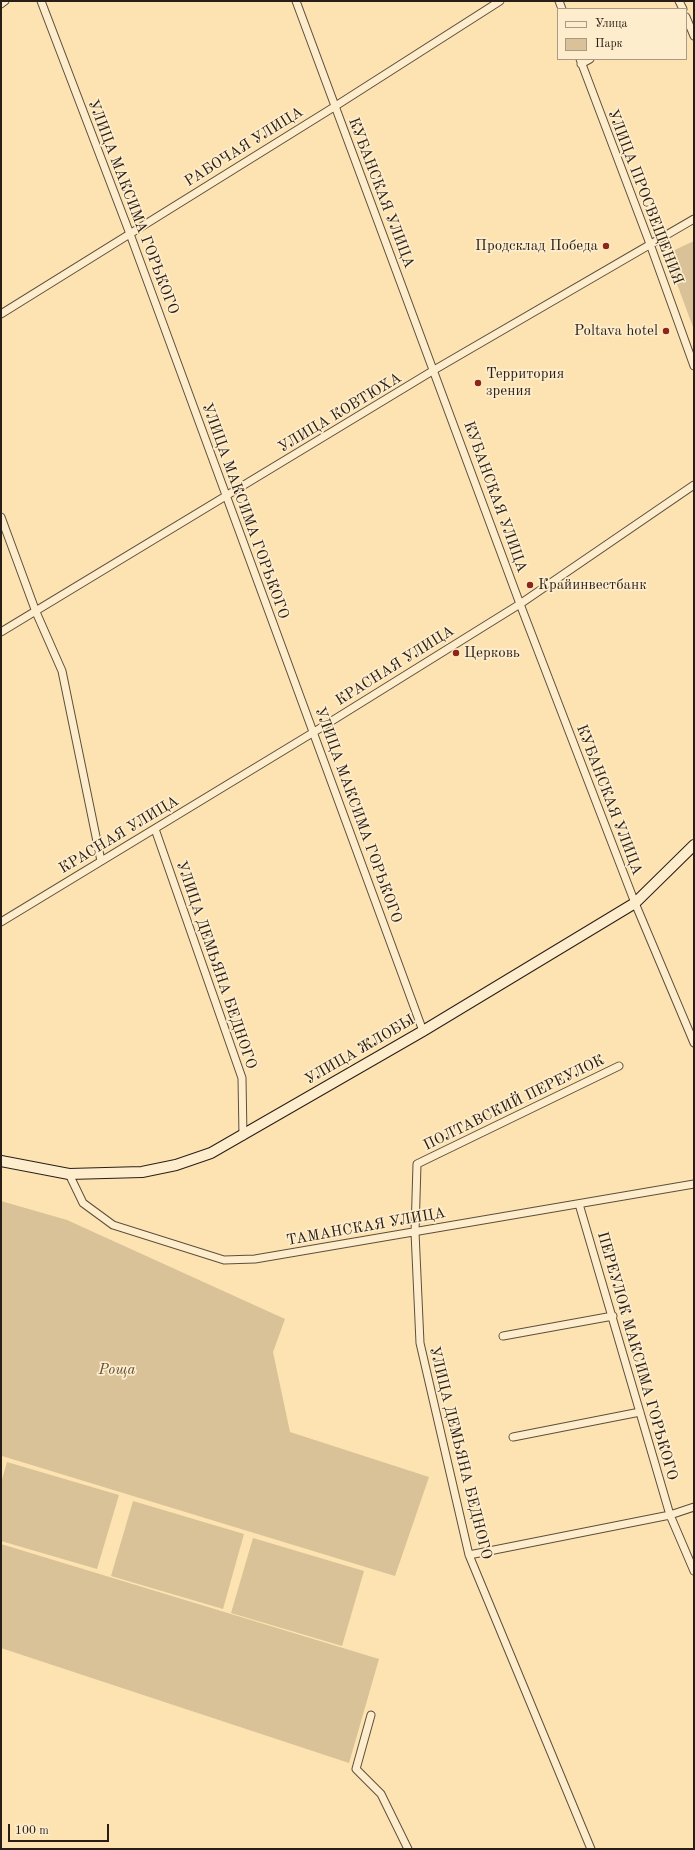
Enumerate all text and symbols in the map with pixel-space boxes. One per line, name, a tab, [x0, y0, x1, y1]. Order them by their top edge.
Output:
legend	[557, 8, 687, 60]
text: Улица	[595, 18, 628, 30]
text: Парк	[595, 38, 623, 50]
street label: УЛИЦА МАКСИМА ГОРЬКОГО	[84, 97, 182, 317]
street label: РАБОЧАЯ УЛИЦА	[181, 103, 307, 191]
street label: УЛИЦА ПРОСВЕЩЕНИЯ	[603, 107, 687, 287]
street label: КУБАНСКАЯ УЛИЦА	[344, 115, 418, 271]
place label: Продсклад Победа	[475, 237, 598, 255]
marker: Продсклад Победа	[601, 241, 611, 251]
place label: Poltava hotel	[574, 322, 658, 340]
marker: Poltava hotel	[661, 326, 671, 336]
place label: Территория зрения	[486, 365, 564, 400]
street label: УЛИЦА КОВТЮХА	[275, 369, 405, 457]
marker: Территория зрения	[473, 378, 483, 388]
street label: УЛИЦА МАКСИМА ГОРЬКОГО	[197, 400, 293, 622]
street label: КУБАНСКАЯ УЛИЦА	[459, 419, 531, 575]
place label: Крайинвестбанк	[538, 576, 647, 594]
marker: Крайинвестбанк	[525, 580, 535, 590]
street label: КРАСНАЯ УЛИЦА	[332, 622, 458, 710]
place label: Церковь	[464, 644, 520, 662]
marker: Церковь	[451, 648, 461, 658]
street label: УЛИЦА МАКСИМА ГОРЬКОГО	[310, 704, 406, 926]
street label: КУБАНСКАЯ УЛИЦА	[572, 722, 646, 878]
street label: КРАСНАЯ УЛИЦА	[56, 792, 182, 878]
street label: УЛИЦА ДЕМЬЯНА БЕДНОГО	[172, 858, 260, 1072]
street label: УЛИЦА ЖЛОБЫ	[302, 1011, 418, 1089]
street label: ПОЛТАВСКИЙ ПЕРЕУЛОК	[420, 1051, 608, 1155]
street label: ТАМАНСКАЯ УЛИЦА	[285, 1204, 447, 1250]
street label: ПЕРЕУЛОК МАКСИМА ГОРЬКОГО	[593, 1230, 681, 1482]
street label: УЛИЦА ДЕМЬЯНА БЕДНОГО	[425, 1345, 495, 1561]
park label: Роща	[99, 1361, 135, 1379]
scale bar	[10, 1816, 111, 1842]
text: 100 m	[15, 1825, 49, 1837]

